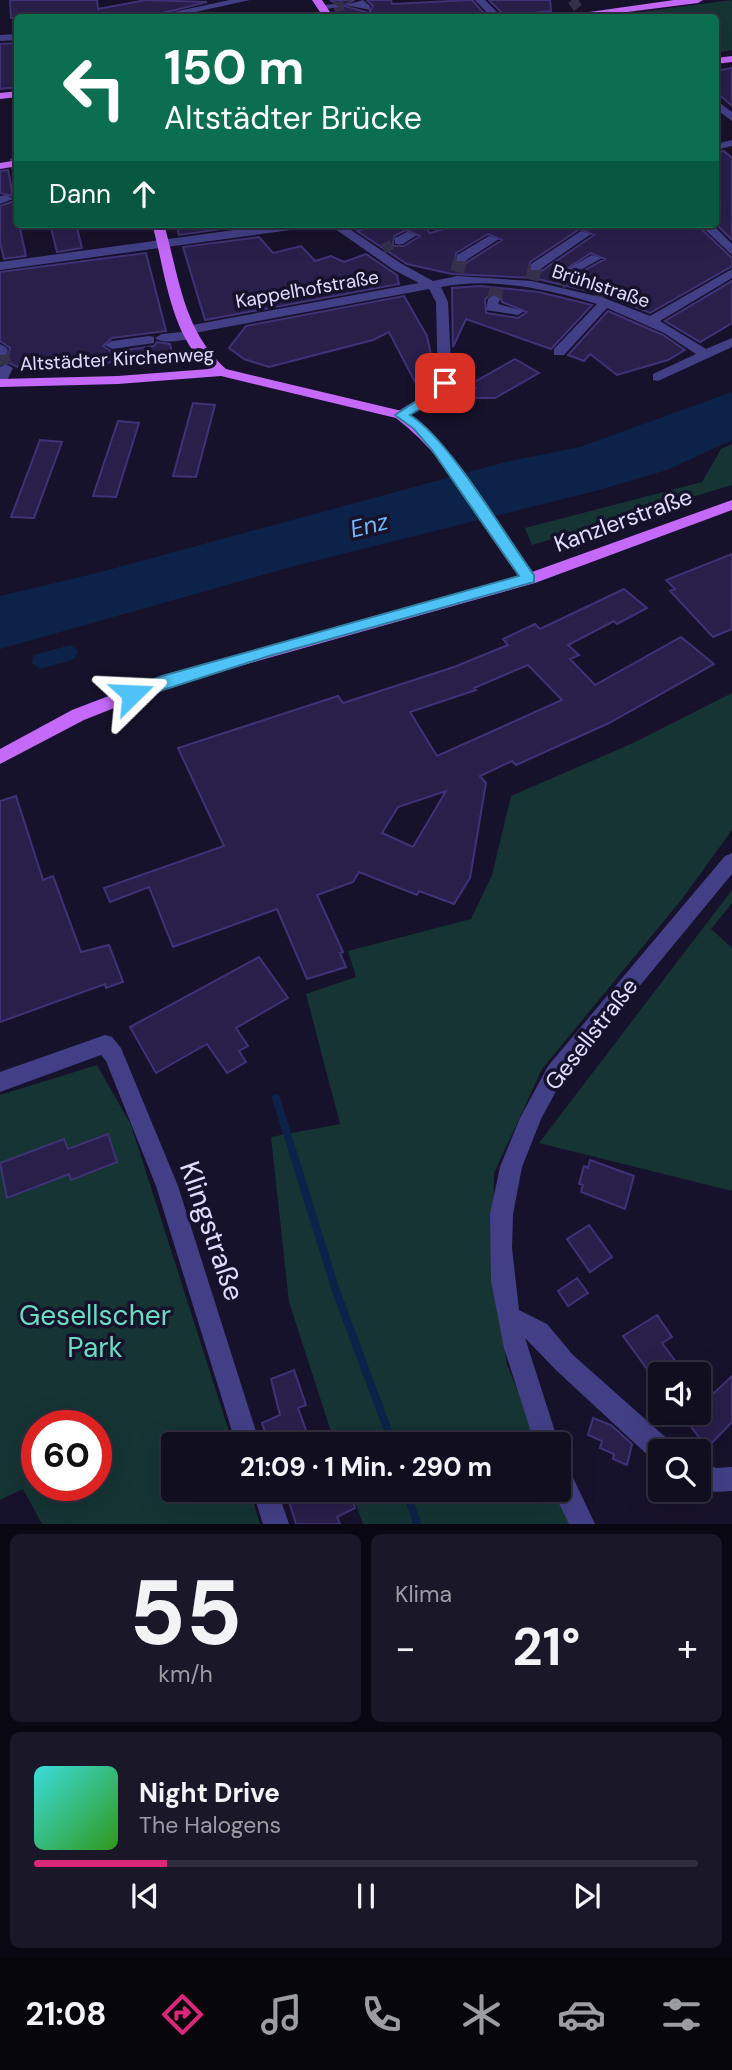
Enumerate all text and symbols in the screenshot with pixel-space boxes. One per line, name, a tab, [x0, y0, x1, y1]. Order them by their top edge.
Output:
text: 150 m	[164, 35, 304, 99]
icon: left	[49, 42, 140, 133]
text: Altstädter Brücke	[164, 97, 422, 139]
icon: ahead	[125, 175, 163, 213]
text: Dann	[49, 177, 111, 211]
street label: Brühlstraße	[549, 258, 653, 314]
street label: Kappelhofstraße	[233, 264, 381, 314]
street label: Altstädter Kirchenweg	[19, 341, 215, 377]
pin	[415, 353, 475, 413]
icon: arrive	[426, 364, 464, 402]
street label: Kanzlerstraße	[550, 481, 696, 559]
water label: Enz	[347, 505, 392, 545]
position arrow	[95, 657, 169, 731]
street label: Gesellstraße	[538, 972, 644, 1096]
street label: Klingstraße	[171, 1156, 253, 1306]
park label: Gesellscher Park	[19, 1297, 171, 1366]
map controls	[648, 1362, 711, 1502]
button: sound	[648, 1362, 711, 1425]
speed limit sign: 60	[21, 1410, 112, 1501]
button: search	[648, 1439, 711, 1502]
text: 21:09 · 1 Min. · 290 m	[240, 1450, 492, 1484]
text: 55	[129, 1554, 242, 1672]
text: Klima	[395, 1579, 452, 1609]
text: 21°	[513, 1613, 580, 1681]
text: −	[395, 1623, 416, 1673]
text: +	[677, 1623, 698, 1673]
text: km/h	[158, 1659, 213, 1689]
text: Night Drive	[139, 1776, 280, 1810]
text: The Halogens	[139, 1810, 281, 1840]
icon: previous	[126, 1877, 164, 1915]
icon: pause	[347, 1877, 385, 1915]
icon: next	[568, 1877, 606, 1915]
icon: directions	[158, 1990, 207, 2039]
icon: music	[257, 1990, 306, 2039]
icon: phone	[357, 1990, 406, 2039]
icon: climate	[457, 1990, 506, 2039]
icon: car	[557, 1990, 606, 2039]
icon: filters	[657, 1990, 706, 2039]
text: 21:08	[25, 1993, 107, 2035]

